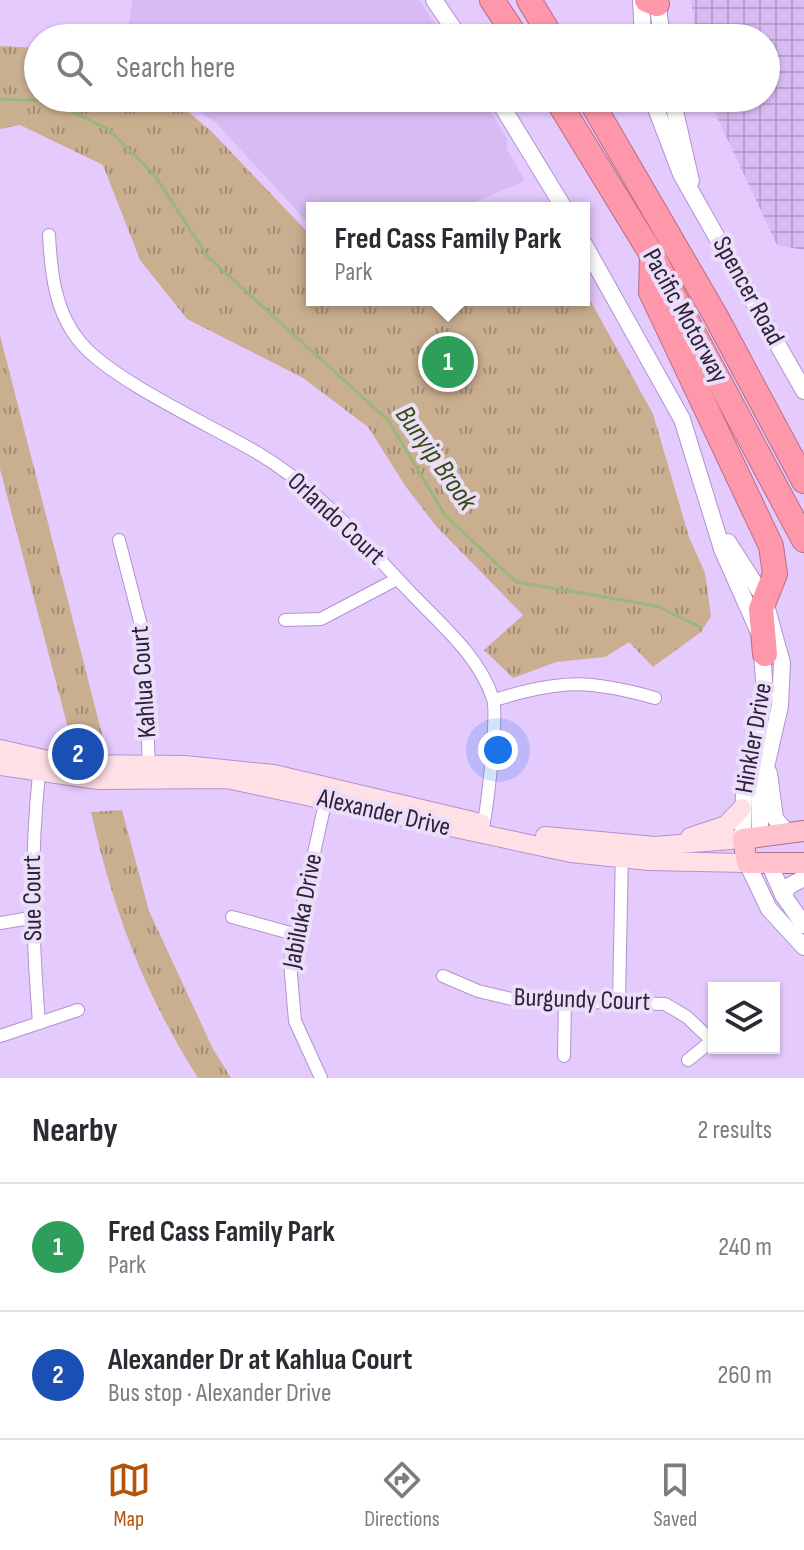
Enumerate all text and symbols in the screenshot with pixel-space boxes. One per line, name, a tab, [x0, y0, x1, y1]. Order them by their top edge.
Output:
search box	[24, 24, 780, 112]
icon: search	[52, 46, 96, 90]
text: Search here	[116, 50, 235, 86]
popup	[306, 202, 590, 306]
text: Fred Cass Family Park	[335, 221, 562, 257]
street label: Spencer Road	[706, 231, 790, 351]
street label: Pacific Motorway	[635, 244, 735, 388]
text: Park	[335, 257, 373, 288]
pin: 1	[422, 332, 474, 392]
water label: Bunyip Brook	[388, 400, 485, 518]
street label: Orlando Court	[281, 466, 391, 572]
street label: Kahlua Court	[125, 625, 163, 739]
street label: Hinkler Drive	[729, 680, 779, 796]
pin: 2	[52, 724, 104, 784]
your location	[478, 730, 518, 770]
street label: Alexander Drive	[314, 782, 453, 843]
street label: Jabiluka Drive	[277, 851, 329, 972]
street label: Sue Court	[17, 855, 49, 941]
street label: Burgundy Court	[513, 982, 651, 1018]
map controls	[708, 982, 780, 1054]
button: layers	[708, 982, 780, 1054]
text: Nearby	[32, 1110, 118, 1151]
text: 2 results	[698, 1115, 772, 1146]
text: Fred Cass Family Park	[108, 1214, 335, 1250]
text: 1	[53, 1232, 63, 1263]
text: 240 m	[718, 1232, 772, 1263]
text: Park	[108, 1250, 146, 1281]
text: Alexander Dr at Kahlua Court	[108, 1342, 412, 1378]
text: 2	[52, 1360, 64, 1391]
text: 260 m	[717, 1360, 772, 1391]
text: Bus stop · Alexander Drive	[108, 1378, 331, 1409]
tab: Map	[107, 1458, 151, 1533]
tab: Directions	[364, 1458, 440, 1533]
tab: Saved	[653, 1458, 697, 1533]

